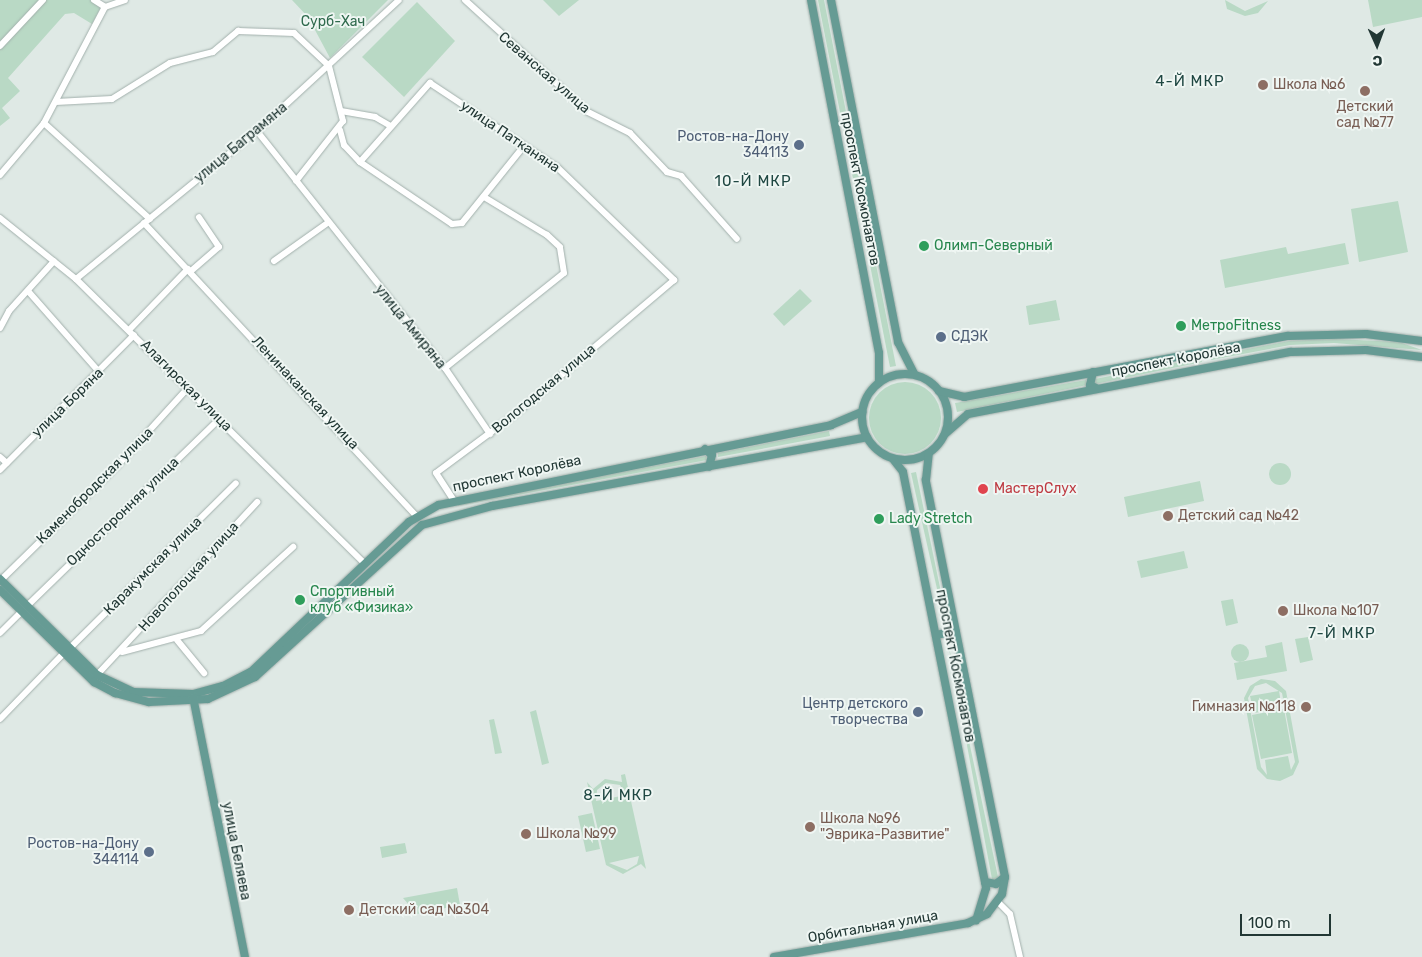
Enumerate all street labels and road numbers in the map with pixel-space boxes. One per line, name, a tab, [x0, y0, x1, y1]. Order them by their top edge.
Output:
street label: Севанская улица	[495, 29, 593, 117]
street label: улица Патканяна	[457, 98, 563, 176]
street label: улица Баграмяна	[191, 99, 291, 187]
street label: проспект Космонавтов	[837, 111, 883, 267]
street label: улица Амиряна	[371, 282, 449, 372]
street label: Ленинаканская улица	[248, 333, 362, 453]
street label: Алагирская улица	[137, 337, 235, 435]
street label: проспект Королёва	[1110, 339, 1242, 381]
street label: Вологодская улица	[489, 341, 599, 437]
street label: улица Боряна	[29, 365, 107, 441]
street label: Каменобродская улица	[33, 424, 157, 548]
street label: проспект Королёва	[451, 452, 583, 496]
street label: Односторонняя улица	[63, 454, 183, 570]
street label: Каракумская улица	[100, 513, 206, 619]
street label: Новополоцкая улица	[135, 519, 243, 635]
street label: проспект Космонавтов	[932, 588, 978, 744]
street label: улица Беляева	[218, 801, 254, 901]
street label: Орбитальная улица	[806, 907, 940, 947]

